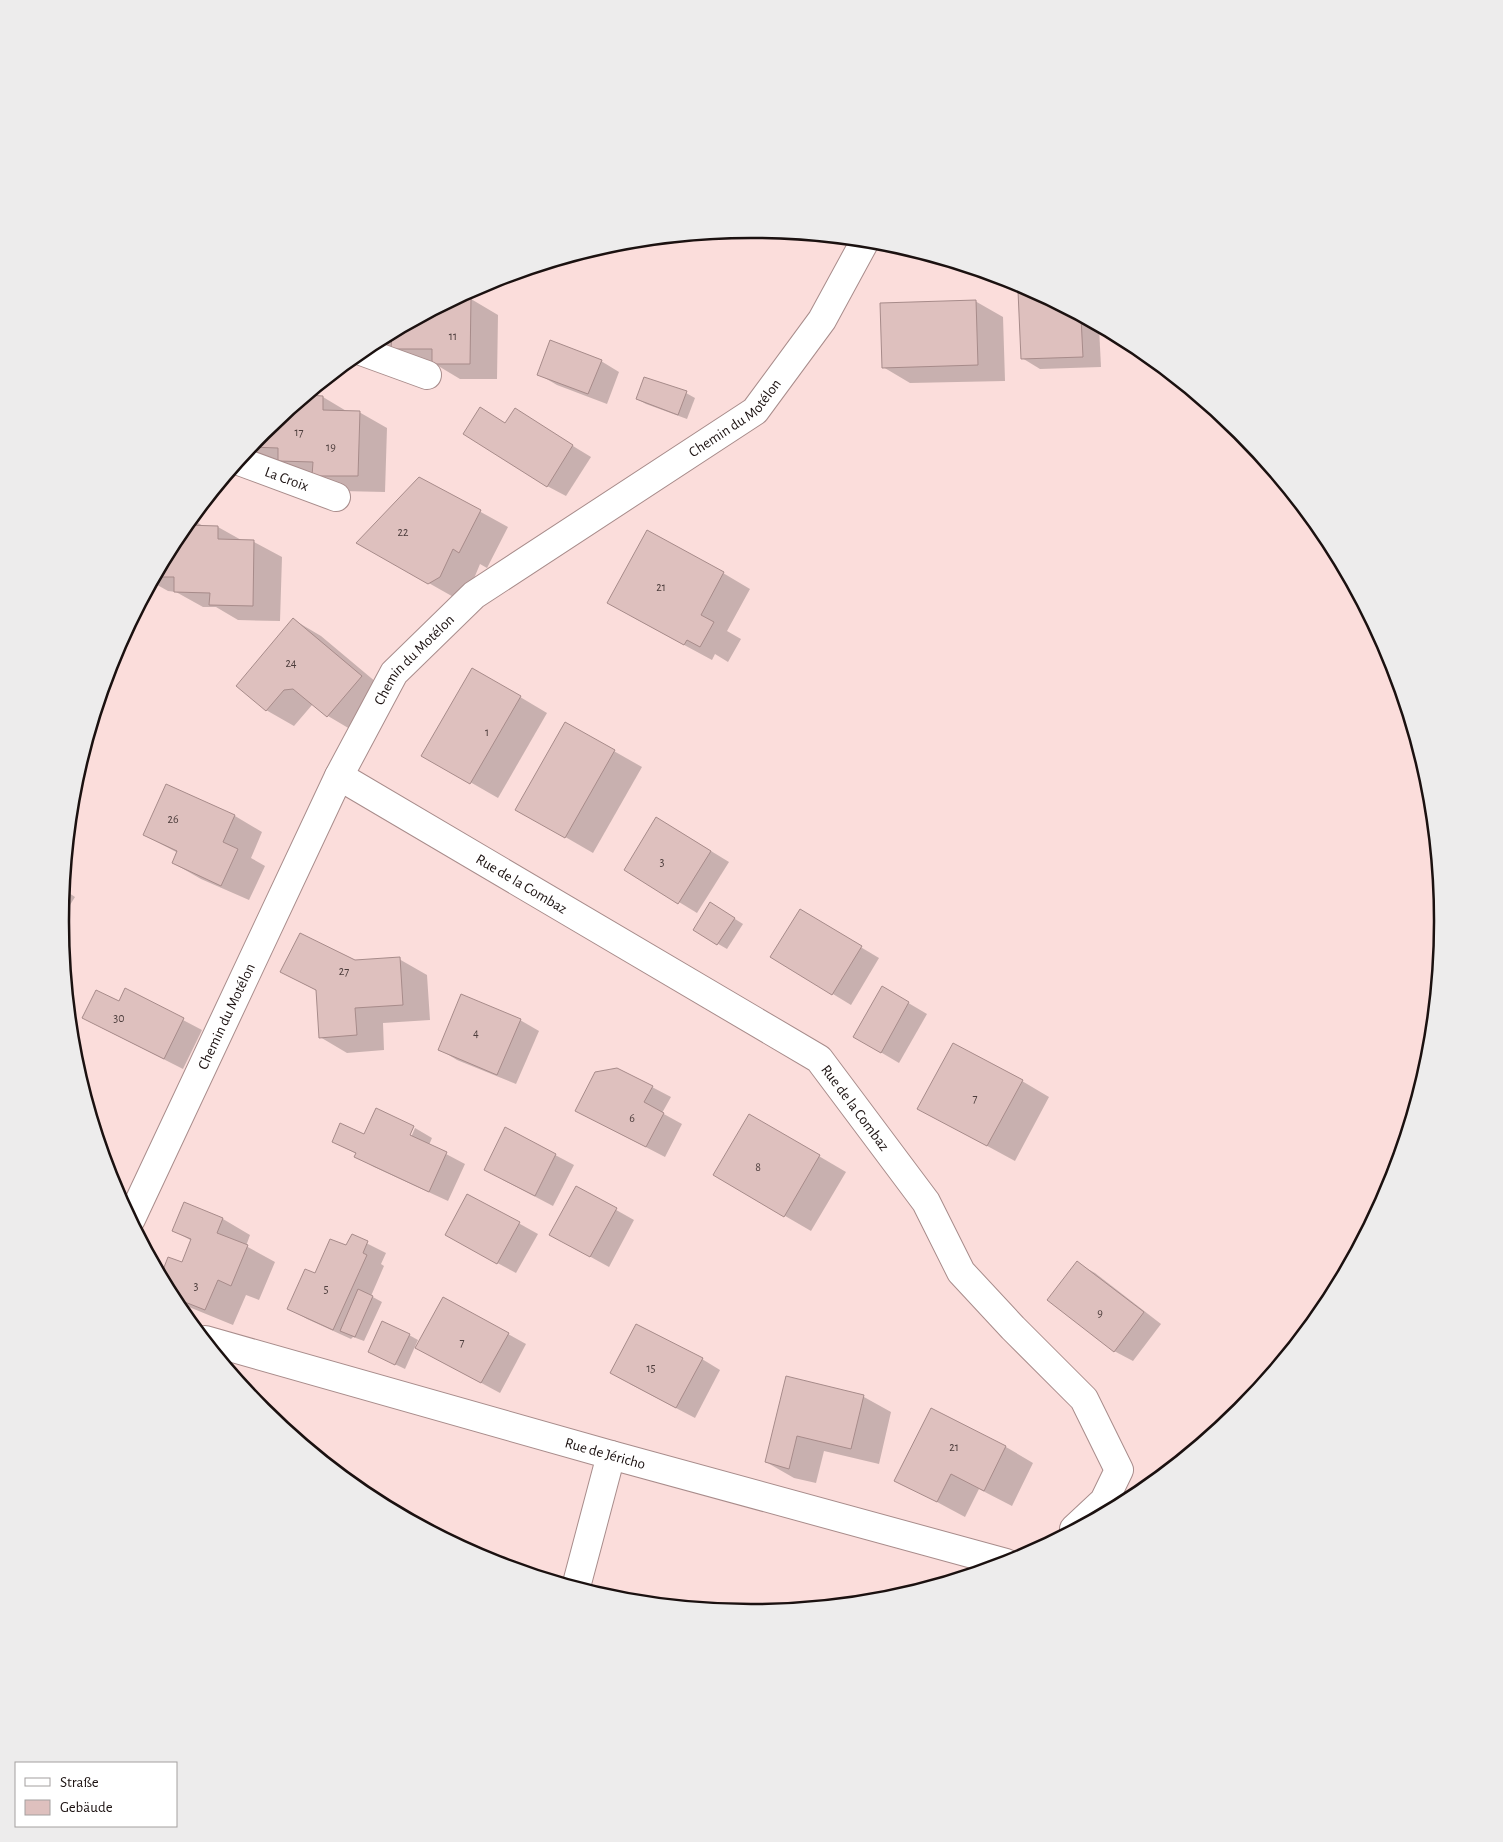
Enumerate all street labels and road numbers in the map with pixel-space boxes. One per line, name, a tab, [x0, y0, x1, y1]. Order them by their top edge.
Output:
street label: Chemin du Motélon	[686, 376, 784, 460]
street label: La Croix	[263, 464, 311, 494]
street label: Chemin du Motélon	[371, 612, 457, 708]
street label: Rue de la Combaz	[473, 851, 570, 917]
street label: Chemin du Motélon	[195, 961, 258, 1072]
street label: Rue de la Combaz	[818, 1062, 892, 1154]
street label: Rue de Jéricho	[563, 1435, 647, 1472]

